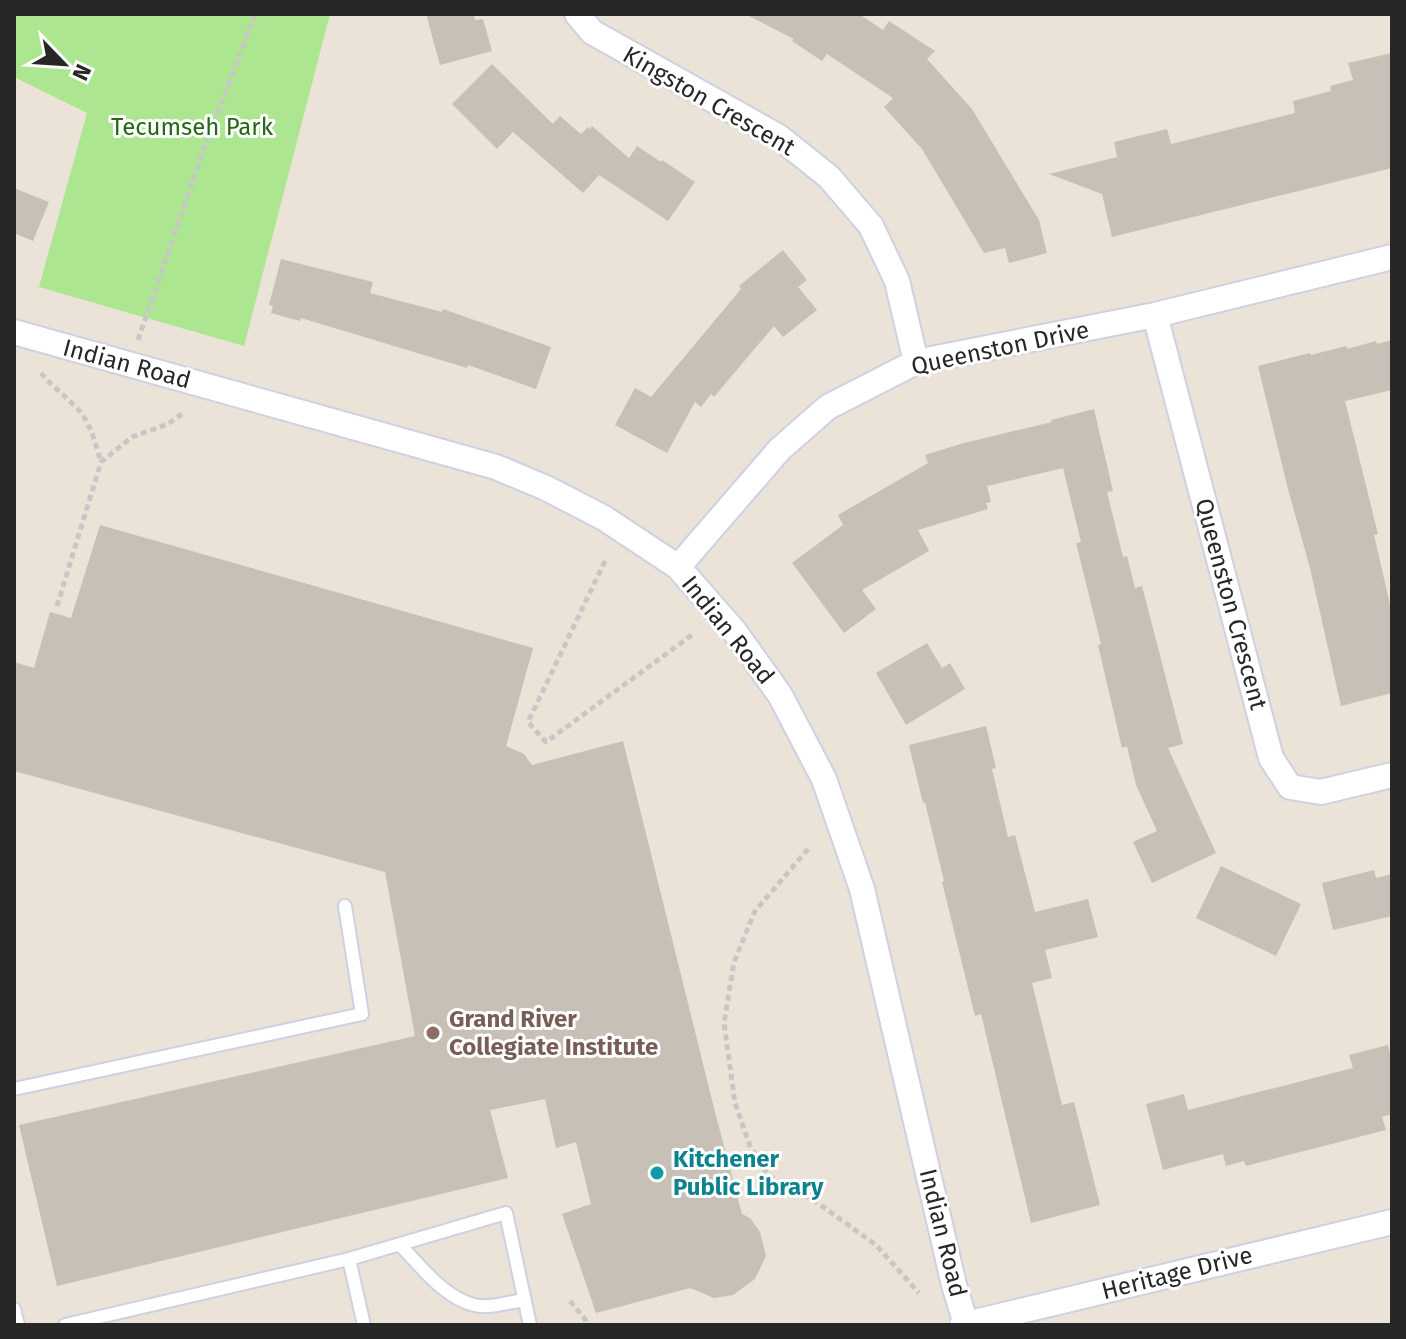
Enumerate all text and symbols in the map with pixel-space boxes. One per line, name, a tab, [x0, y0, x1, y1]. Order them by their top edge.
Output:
north arrow	[24, 24, 104, 104]
street label: Kingston Crescent	[618, 40, 800, 162]
text: N	[66, 60, 97, 85]
park label: Tecumseh Park	[111, 113, 274, 141]
street label: Queenston Drive	[909, 315, 1091, 381]
street label: Indian Road	[60, 334, 194, 394]
street label: Queenston Crescent	[1189, 495, 1273, 713]
street label: Indian Road	[676, 570, 780, 690]
place label: Grand River Collegiate Institute	[449, 1005, 658, 1061]
marker: Grand River Collegiate Institute	[424, 1024, 442, 1042]
place label: Kitchener Public Library	[673, 1145, 824, 1201]
marker: Kitchener Public Library	[648, 1164, 666, 1182]
street label: Indian Road	[914, 1166, 972, 1300]
street label: Heritage Drive	[1099, 1241, 1255, 1305]

